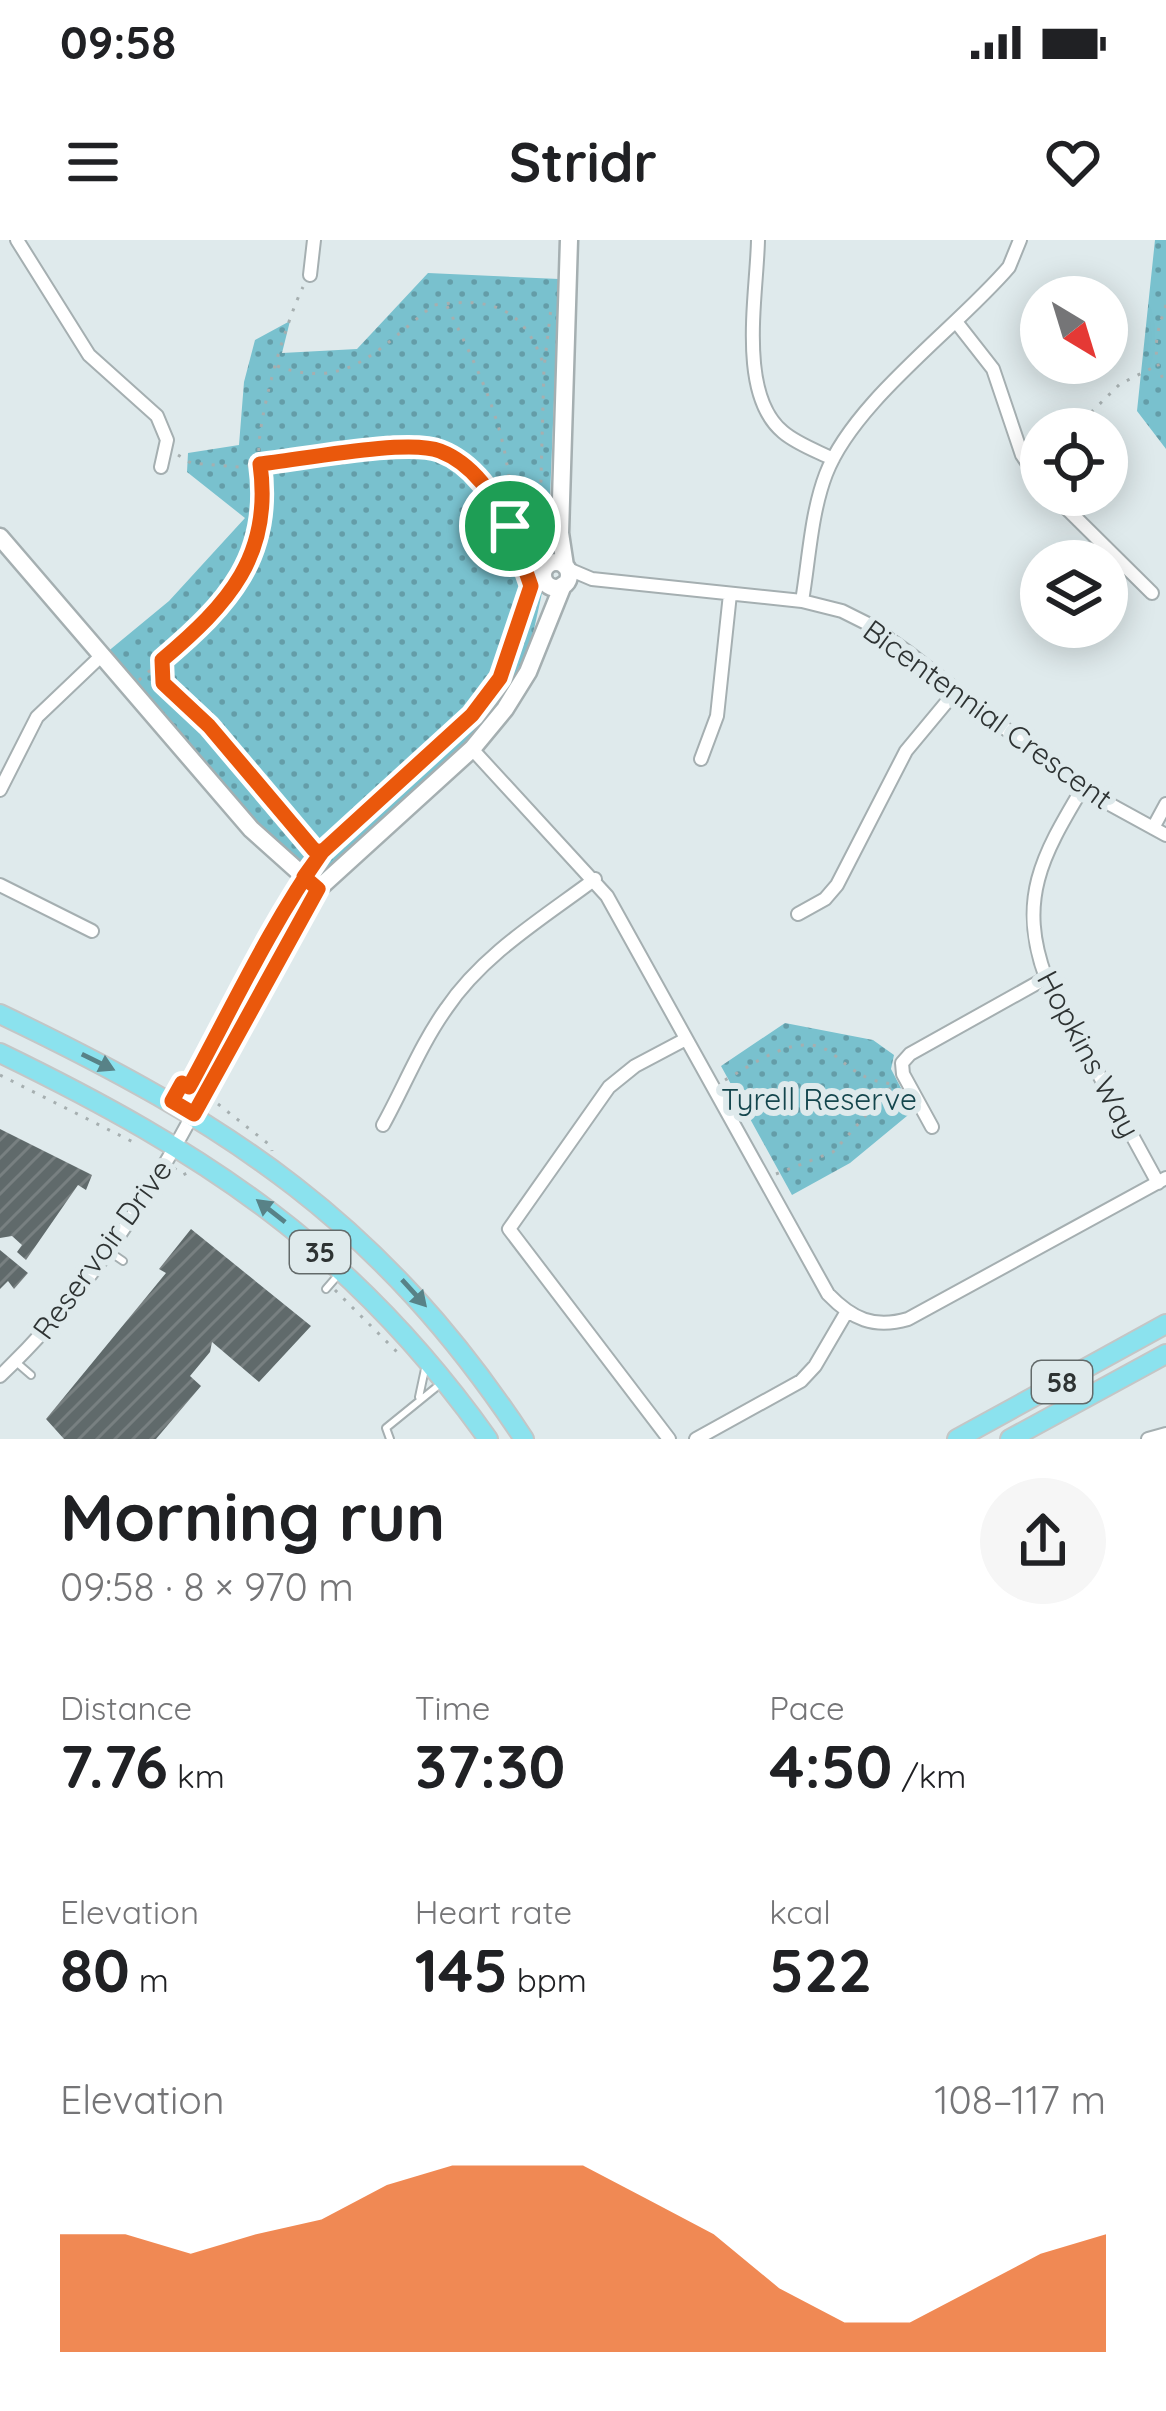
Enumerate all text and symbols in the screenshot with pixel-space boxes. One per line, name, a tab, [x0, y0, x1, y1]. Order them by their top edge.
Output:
text: 09:58	[60, 14, 176, 70]
text: Stridr	[509, 128, 657, 196]
icon: menu	[60, 129, 126, 195]
icon: heart	[1040, 129, 1106, 195]
north arrow	[1020, 276, 1128, 384]
map controls	[1020, 276, 1128, 648]
button: locate	[1020, 408, 1128, 516]
pin	[459, 475, 561, 577]
icon: arrive	[477, 493, 543, 559]
button: layers	[1020, 540, 1128, 648]
street label: Bicentennial Crescent	[856, 611, 1120, 817]
street label: Hopkins Way	[1029, 964, 1149, 1144]
one-way arrow	[81, 1051, 115, 1071]
park label: Tyrell Reserve	[721, 1080, 917, 1118]
street label: Reservoir Drive	[24, 1152, 180, 1346]
one-way arrow	[256, 1199, 287, 1224]
road number: 35	[290, 1231, 350, 1273]
one-way arrow	[400, 1279, 427, 1308]
road number: 58	[1032, 1361, 1092, 1403]
text: Morning run	[60, 1475, 445, 1558]
button: share	[980, 1478, 1106, 1604]
text: 09:58 · 8 × 970 m	[60, 1562, 354, 1611]
text: Distance	[60, 1687, 192, 1728]
text: Time	[415, 1687, 490, 1728]
text: Pace	[769, 1687, 845, 1728]
text: 7.76	[60, 1728, 168, 1803]
text: 37:30	[415, 1728, 565, 1803]
text: 4:50	[769, 1728, 892, 1803]
text: km	[168, 1755, 225, 1796]
text: /km	[892, 1755, 966, 1796]
text: Elevation	[60, 1891, 199, 1932]
text: Heart rate	[415, 1891, 572, 1932]
text: kcal	[769, 1891, 831, 1932]
text: 80	[60, 1932, 130, 2007]
text: 145	[415, 1932, 508, 2007]
text: 522	[769, 1932, 872, 2007]
text: m	[130, 1959, 169, 2000]
text: bpm	[508, 1959, 587, 2000]
text: Elevation	[60, 2075, 224, 2124]
text: 108–117 m	[934, 2075, 1106, 2124]

